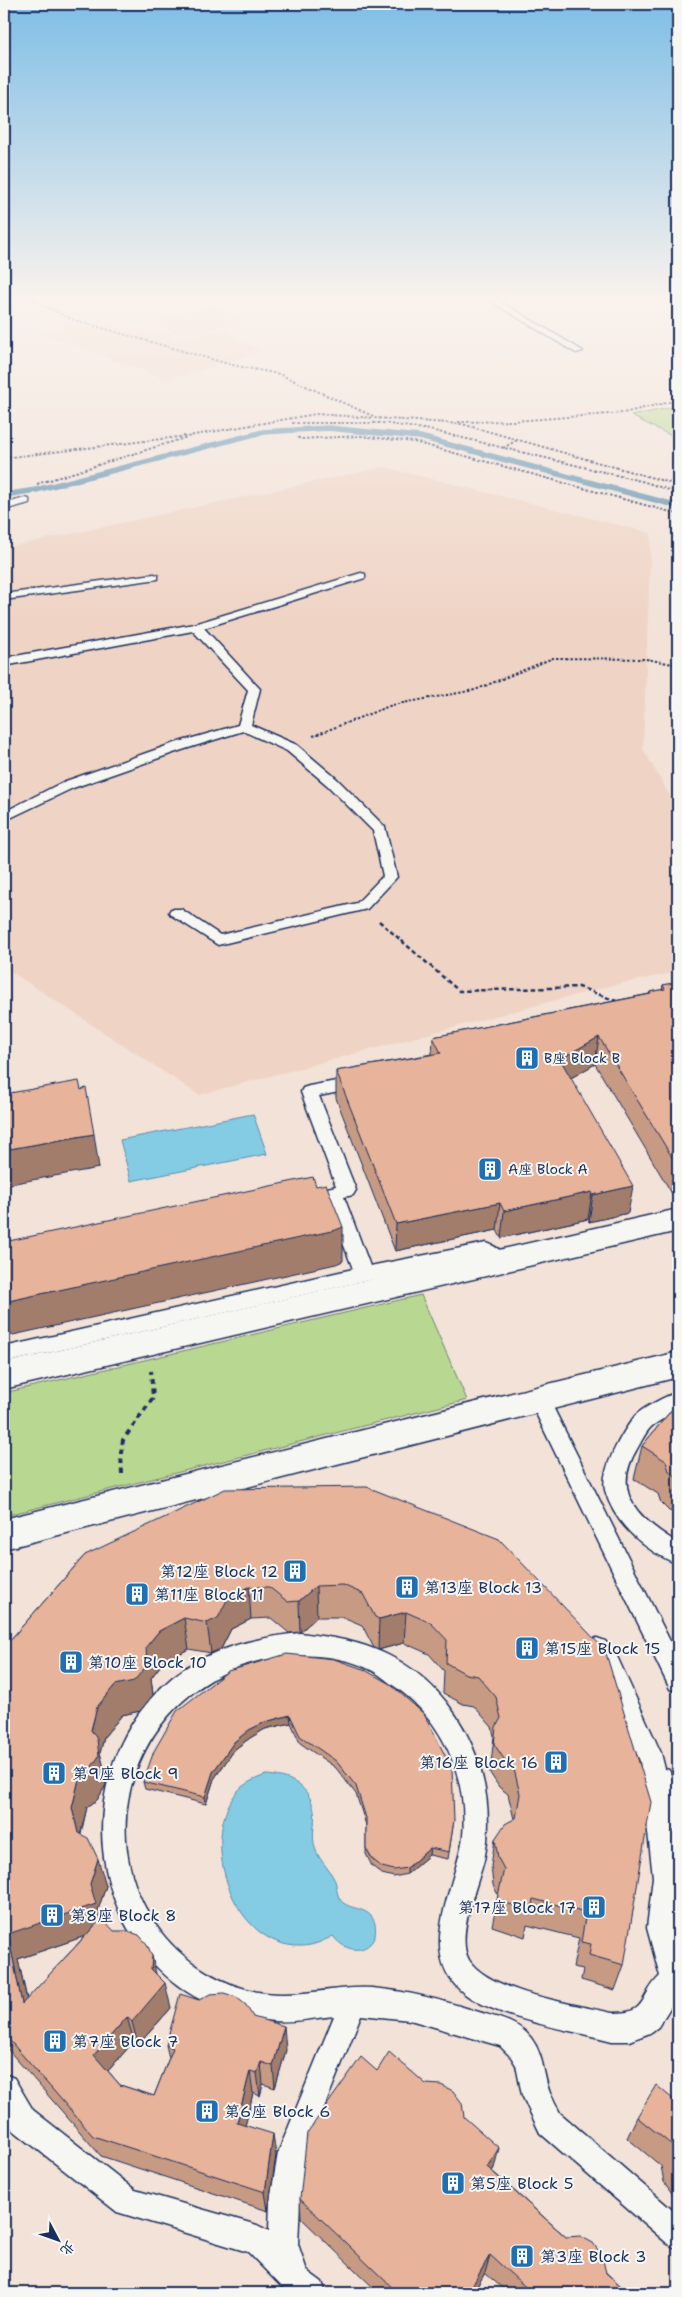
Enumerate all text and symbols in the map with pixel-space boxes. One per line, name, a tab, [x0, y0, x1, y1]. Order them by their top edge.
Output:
building icon: B座 Block B	[514, 1045, 540, 1071]
place label: B座 Block B	[544, 1049, 620, 1067]
building icon: A座 Block A	[477, 1156, 503, 1182]
place label: A座 Block A	[508, 1160, 588, 1178]
building icon: 第12座 Block 12	[282, 1558, 308, 1584]
place label: 第12座 Block 12	[160, 1561, 278, 1582]
building icon: 第13座 Block 13	[394, 1574, 420, 1600]
place label: 第13座 Block 13	[424, 1577, 542, 1598]
building icon: 第11座 Block 11	[124, 1581, 150, 1607]
place label: 第11座 Block 11	[154, 1584, 264, 1605]
building icon: 第15座 Block 15	[514, 1635, 540, 1661]
place label: 第15座 Block 15	[544, 1638, 660, 1659]
building icon: 第10座 Block 10	[58, 1649, 84, 1675]
place label: 第10座 Block 10	[88, 1652, 207, 1673]
building icon: 第16座 Block 16	[543, 1749, 569, 1775]
place label: 第16座 Block 16	[419, 1752, 538, 1773]
building icon: 第9座 Block 9	[41, 1760, 67, 1786]
place label: 第9座 Block 9	[72, 1763, 178, 1784]
building icon: 第17座 Block 17	[581, 1894, 607, 1920]
place label: 第17座 Block 17	[458, 1897, 576, 1918]
building icon: 第8座 Block 8	[39, 1902, 65, 1928]
place label: 第8座 Block 8	[70, 1905, 176, 1926]
building icon: 第7座 Block 7	[42, 2028, 68, 2054]
place label: 第7座 Block 7	[72, 2031, 178, 2052]
building icon: 第6座 Block 6	[194, 2098, 220, 2124]
place label: 第6座 Block 6	[224, 2101, 330, 2122]
building icon: 第5座 Block 5	[440, 2170, 466, 2196]
place label: 第5座 Block 5	[470, 2173, 574, 2194]
north arrow	[32, 2214, 82, 2264]
text: 北	[56, 2237, 79, 2260]
building icon: 第3座 Block 3	[509, 2243, 535, 2269]
place label: 第3座 Block 3	[540, 2246, 646, 2267]

